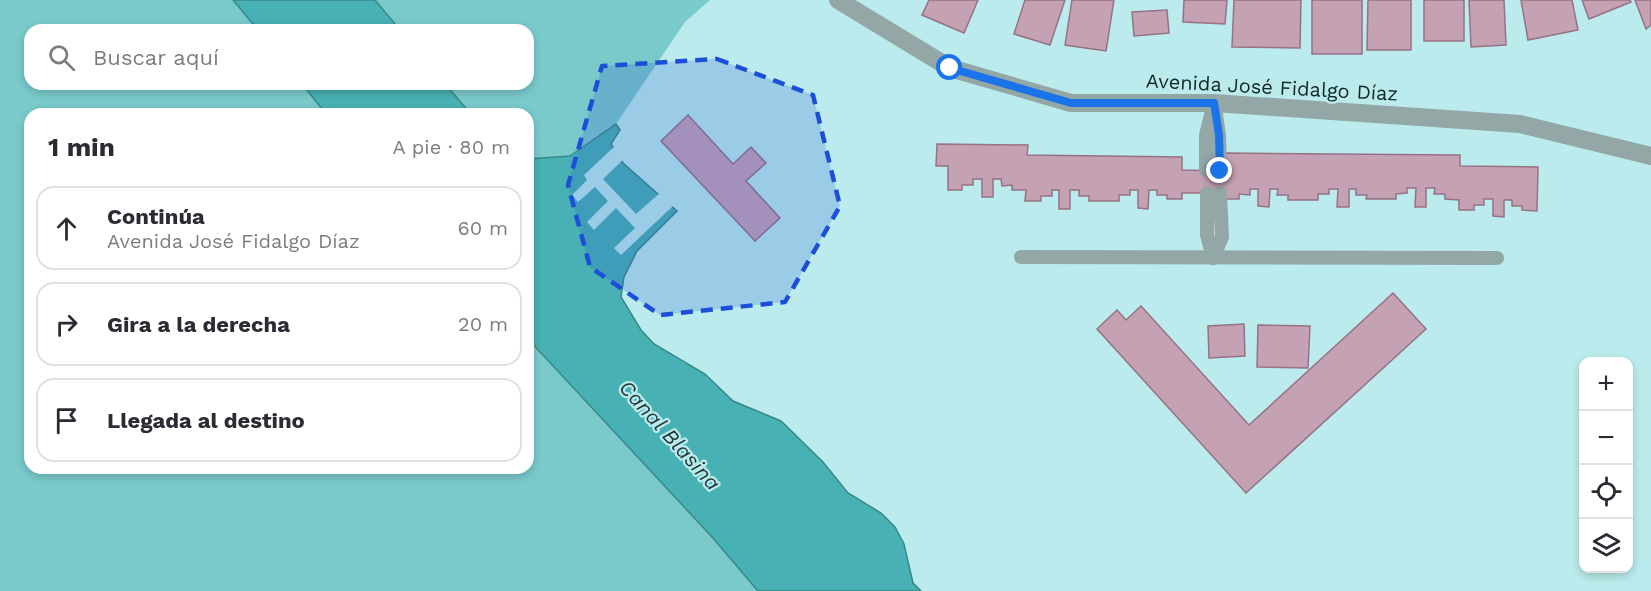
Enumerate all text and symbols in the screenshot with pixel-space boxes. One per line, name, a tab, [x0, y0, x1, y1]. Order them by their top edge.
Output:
search box	[24, 24, 534, 90]
icon: search	[45, 41, 78, 74]
text: Buscar aquí	[93, 45, 219, 70]
route start	[936, 54, 962, 80]
street label: Avenida José Fidalgo Díaz	[1145, 68, 1399, 106]
text: 1 min	[48, 132, 115, 162]
text: A pie · 80 m	[393, 135, 510, 159]
route end	[1206, 157, 1232, 183]
text: Continúa	[107, 204, 205, 229]
icon: ahead	[50, 212, 83, 245]
text: 60 m	[458, 216, 508, 240]
text: Avenida José Fidalgo Díaz	[107, 229, 360, 253]
icon: right	[50, 308, 83, 341]
text: Gira a la derecha	[107, 312, 290, 337]
text: 20 m	[458, 312, 508, 336]
map controls	[1579, 357, 1633, 573]
button: +	[1579, 357, 1633, 411]
water label: Canal Blasina	[614, 375, 726, 495]
icon: arrive	[50, 404, 83, 437]
text: Llegada al destino	[107, 408, 305, 433]
button: −	[1579, 411, 1633, 465]
button: locate	[1579, 465, 1633, 519]
button: layers	[1579, 519, 1633, 573]

